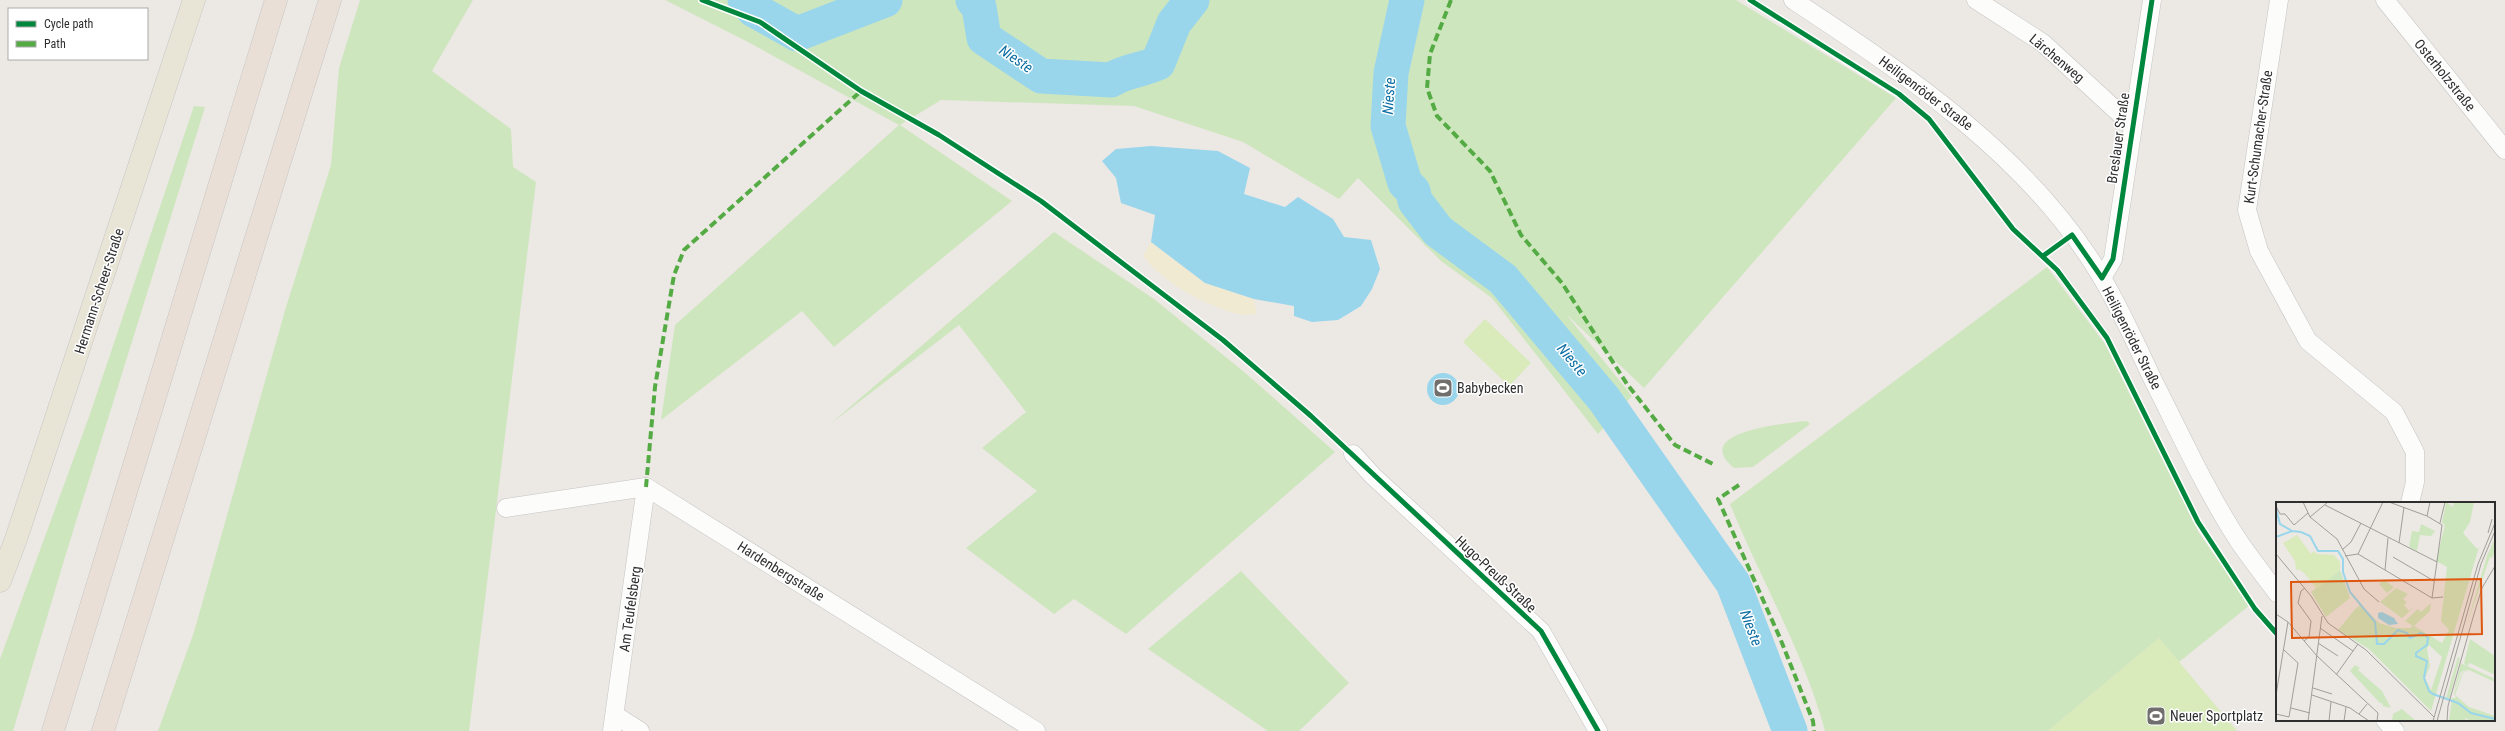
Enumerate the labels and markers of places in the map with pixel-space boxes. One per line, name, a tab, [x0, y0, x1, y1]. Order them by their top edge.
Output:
sports icon: Babybecken	[1432, 377, 1454, 399]
place label: Babybecken	[1457, 380, 1523, 396]
sports icon: Neuer Sportplatz	[2145, 705, 2167, 727]
place label: Neuer Sportplatz	[2170, 708, 2263, 724]

